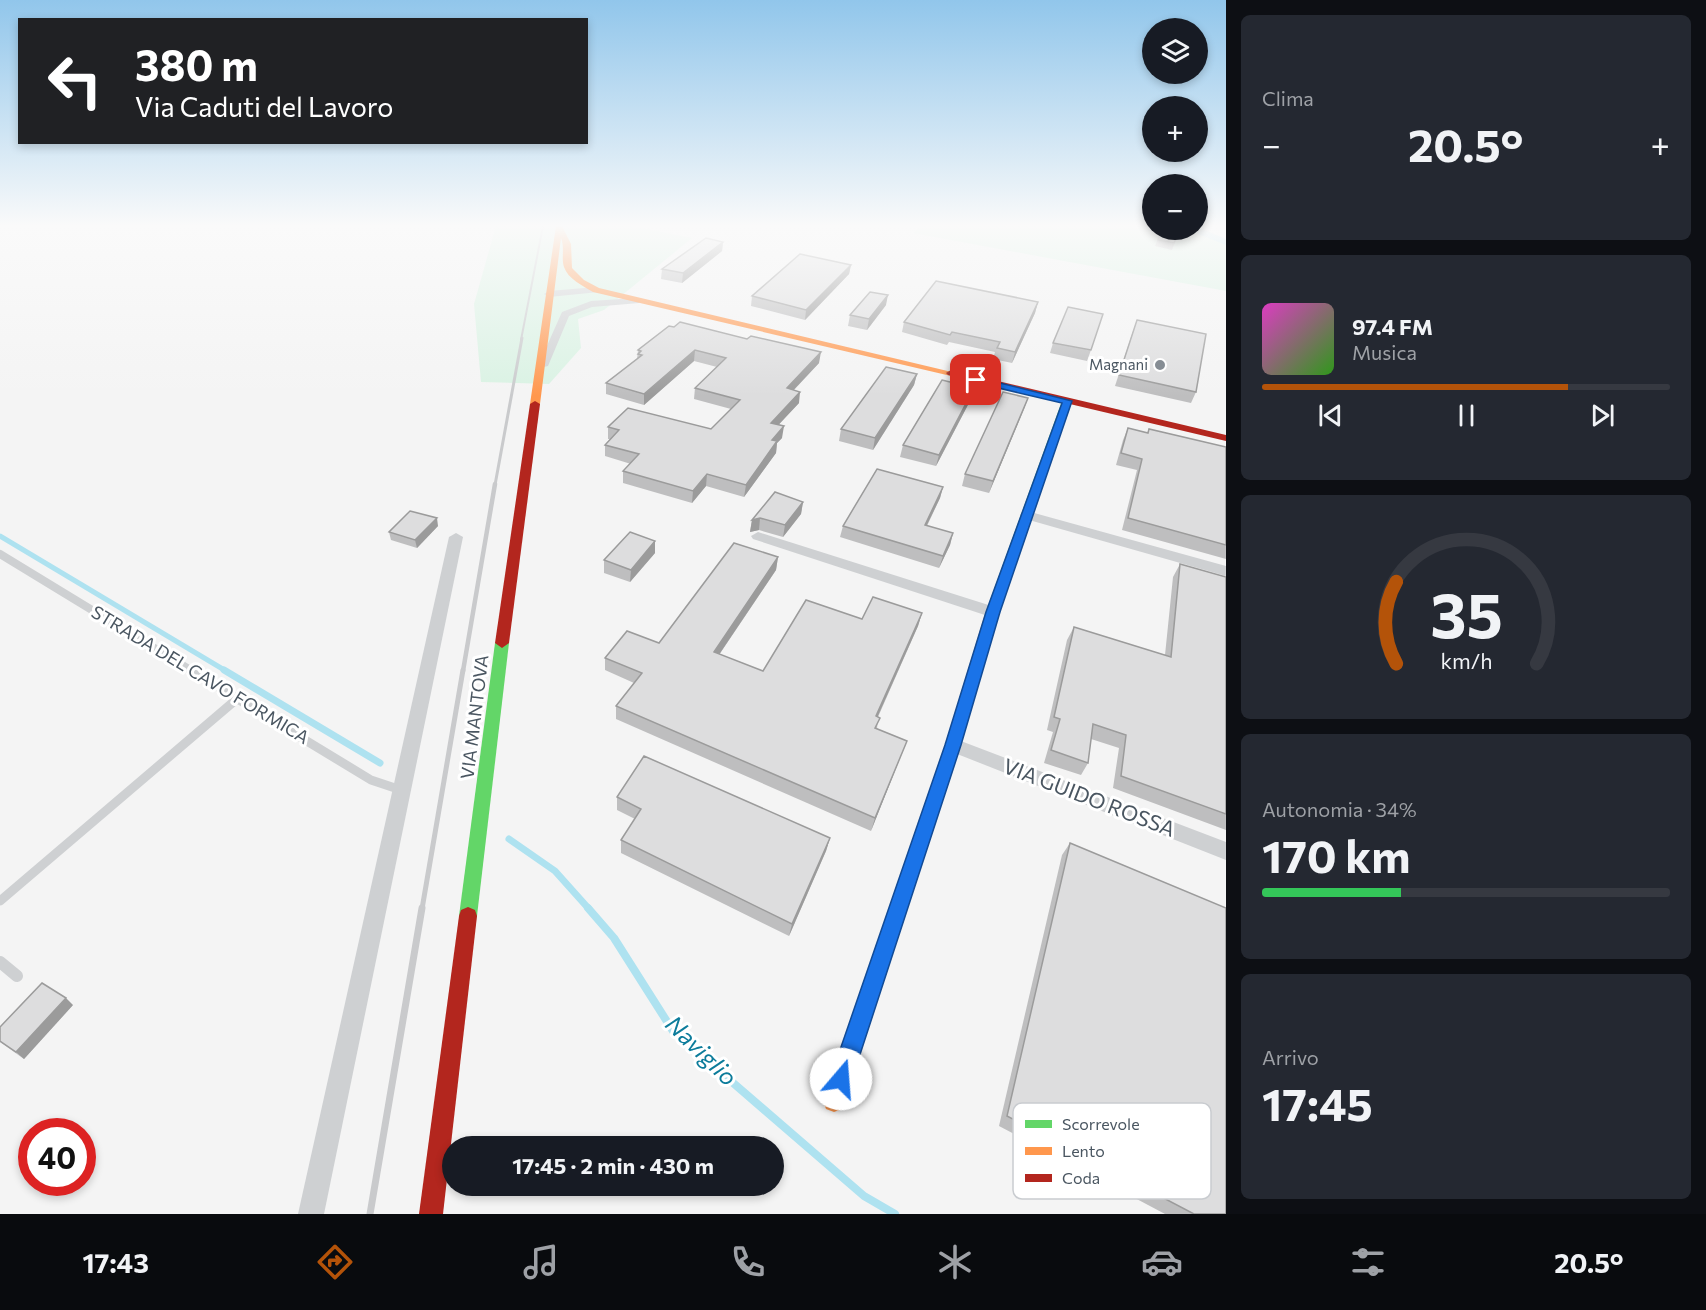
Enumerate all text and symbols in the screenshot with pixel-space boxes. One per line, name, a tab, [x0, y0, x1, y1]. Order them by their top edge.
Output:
map controls	[1142, 18, 1208, 240]
button: layers	[1142, 18, 1208, 84]
text: 380 m	[135, 38, 258, 90]
icon: left	[36, 42, 114, 120]
text: Clima	[1262, 86, 1314, 110]
text: Via Caduti del Lavoro	[135, 90, 393, 123]
button: +	[1142, 96, 1208, 162]
text: 20.5°	[1408, 116, 1523, 171]
text: −	[1262, 123, 1281, 164]
text: +	[1651, 123, 1670, 164]
button: −	[1142, 174, 1208, 240]
text: 97.4 FM	[1352, 313, 1433, 340]
text: Musica	[1352, 340, 1417, 364]
pin	[950, 354, 1001, 405]
place label: Magnani	[1089, 355, 1148, 373]
marker: Magnani	[1153, 358, 1167, 372]
icon: arrive	[959, 363, 992, 396]
icon: previous	[1314, 399, 1347, 432]
icon: pause	[1450, 399, 1483, 432]
icon: next	[1586, 399, 1619, 432]
text: 35	[1430, 575, 1502, 651]
street label: STRADA DEL CAVO FORMICA	[88, 600, 313, 748]
text: km/h	[1440, 647, 1492, 673]
street label: VIA MANTOVA	[455, 653, 493, 780]
street label: VIA GUIDO ROSSA	[1000, 752, 1179, 841]
text: Autonomia · 34%	[1262, 797, 1417, 821]
text: 170 km	[1262, 827, 1410, 882]
water label: Naviglio	[660, 1009, 744, 1091]
text: Arrivo	[1262, 1045, 1319, 1069]
position arrow	[809, 1047, 873, 1111]
text: 17:45	[1262, 1075, 1373, 1130]
legend	[1013, 1103, 1211, 1199]
text: Scorrevole	[1062, 1114, 1140, 1133]
speed limit sign: 40	[18, 1118, 96, 1196]
text: Lento	[1062, 1141, 1105, 1160]
text: 17:45 · 2 min · 430 m	[512, 1152, 714, 1179]
text: Coda	[1062, 1168, 1100, 1187]
icon: directions	[314, 1241, 356, 1283]
icon: music	[520, 1241, 562, 1283]
icon: phone	[727, 1241, 769, 1283]
icon: climate	[934, 1241, 976, 1283]
icon: car	[1141, 1241, 1183, 1283]
icon: filters	[1347, 1241, 1389, 1283]
text: 17:43	[82, 1246, 149, 1279]
text: 20.5°	[1554, 1246, 1624, 1279]

